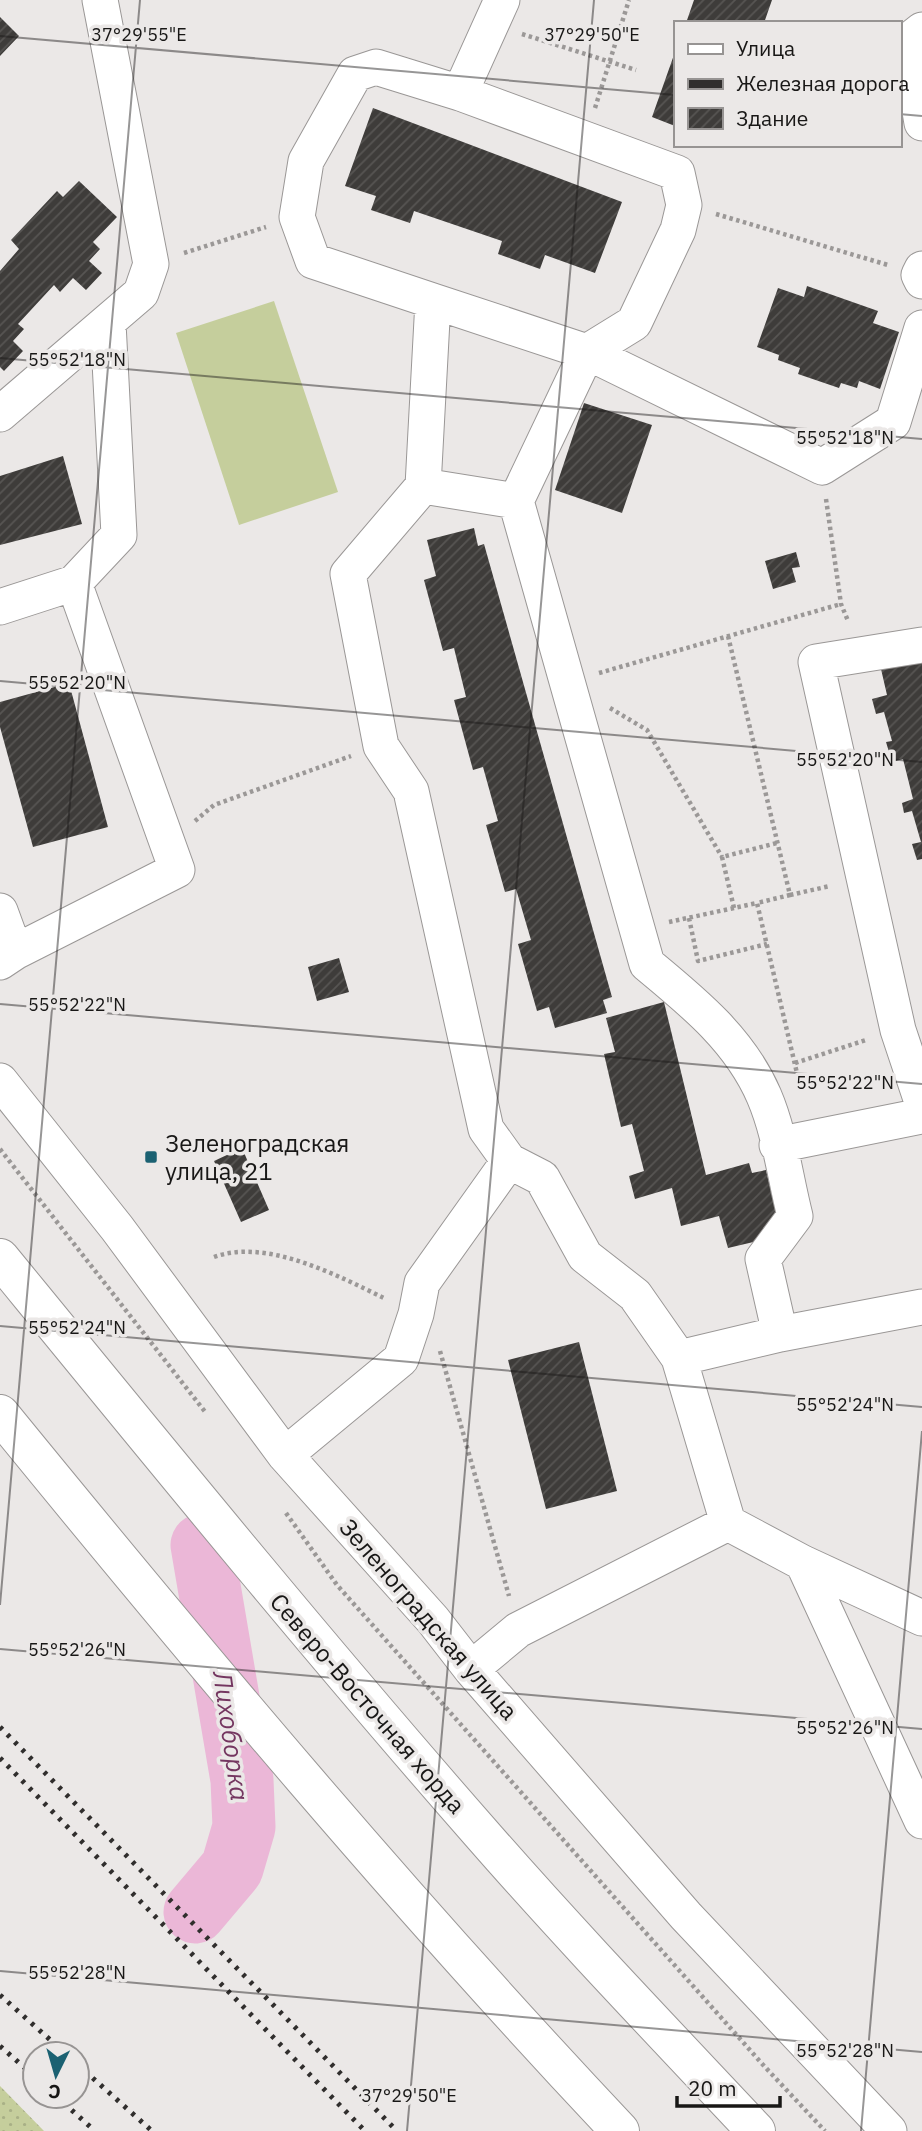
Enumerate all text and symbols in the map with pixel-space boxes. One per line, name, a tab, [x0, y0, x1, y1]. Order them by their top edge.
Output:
legend	[674, 21, 901, 147]
text: 37°29'55"E	[91, 23, 187, 46]
text: 37°29'50"E	[544, 23, 640, 46]
text: Улица	[736, 34, 795, 62]
text: Железная дорога	[736, 69, 909, 97]
text: Здание	[736, 104, 808, 132]
text: 55°52'18"N	[28, 348, 126, 371]
text: 55°52'18"N	[796, 426, 894, 449]
text: 55°52'20"N	[28, 671, 126, 694]
text: 55°52'20"N	[796, 748, 894, 771]
text: 55°52'22"N	[28, 993, 126, 1016]
text: 55°52'22"N	[796, 1071, 894, 1094]
place label: Зеленоградская улица, 21	[165, 1127, 349, 1187]
marker: Зеленоградская улица, 21	[143, 1149, 159, 1165]
text: 55°52'24"N	[28, 1316, 126, 1339]
text: 55°52'24"N	[796, 1393, 894, 1416]
street label: Зеленоградская улица	[333, 1512, 525, 1726]
street label: Северо-Восточная хорда	[263, 1586, 473, 1820]
text: 55°52'26"N	[28, 1638, 126, 1661]
water label: Лихоборка	[206, 1667, 258, 1803]
text: 55°52'26"N	[796, 1716, 894, 1739]
text: 55°52'28"N	[28, 1961, 126, 1984]
text: 55°52'28"N	[796, 2039, 894, 2062]
north arrow	[21, 2040, 91, 2110]
scale bar	[677, 2064, 780, 2108]
text: 20 m	[688, 2074, 737, 2102]
text: С	[47, 2079, 62, 2104]
text: 37°29'50"E	[361, 2084, 457, 2107]

